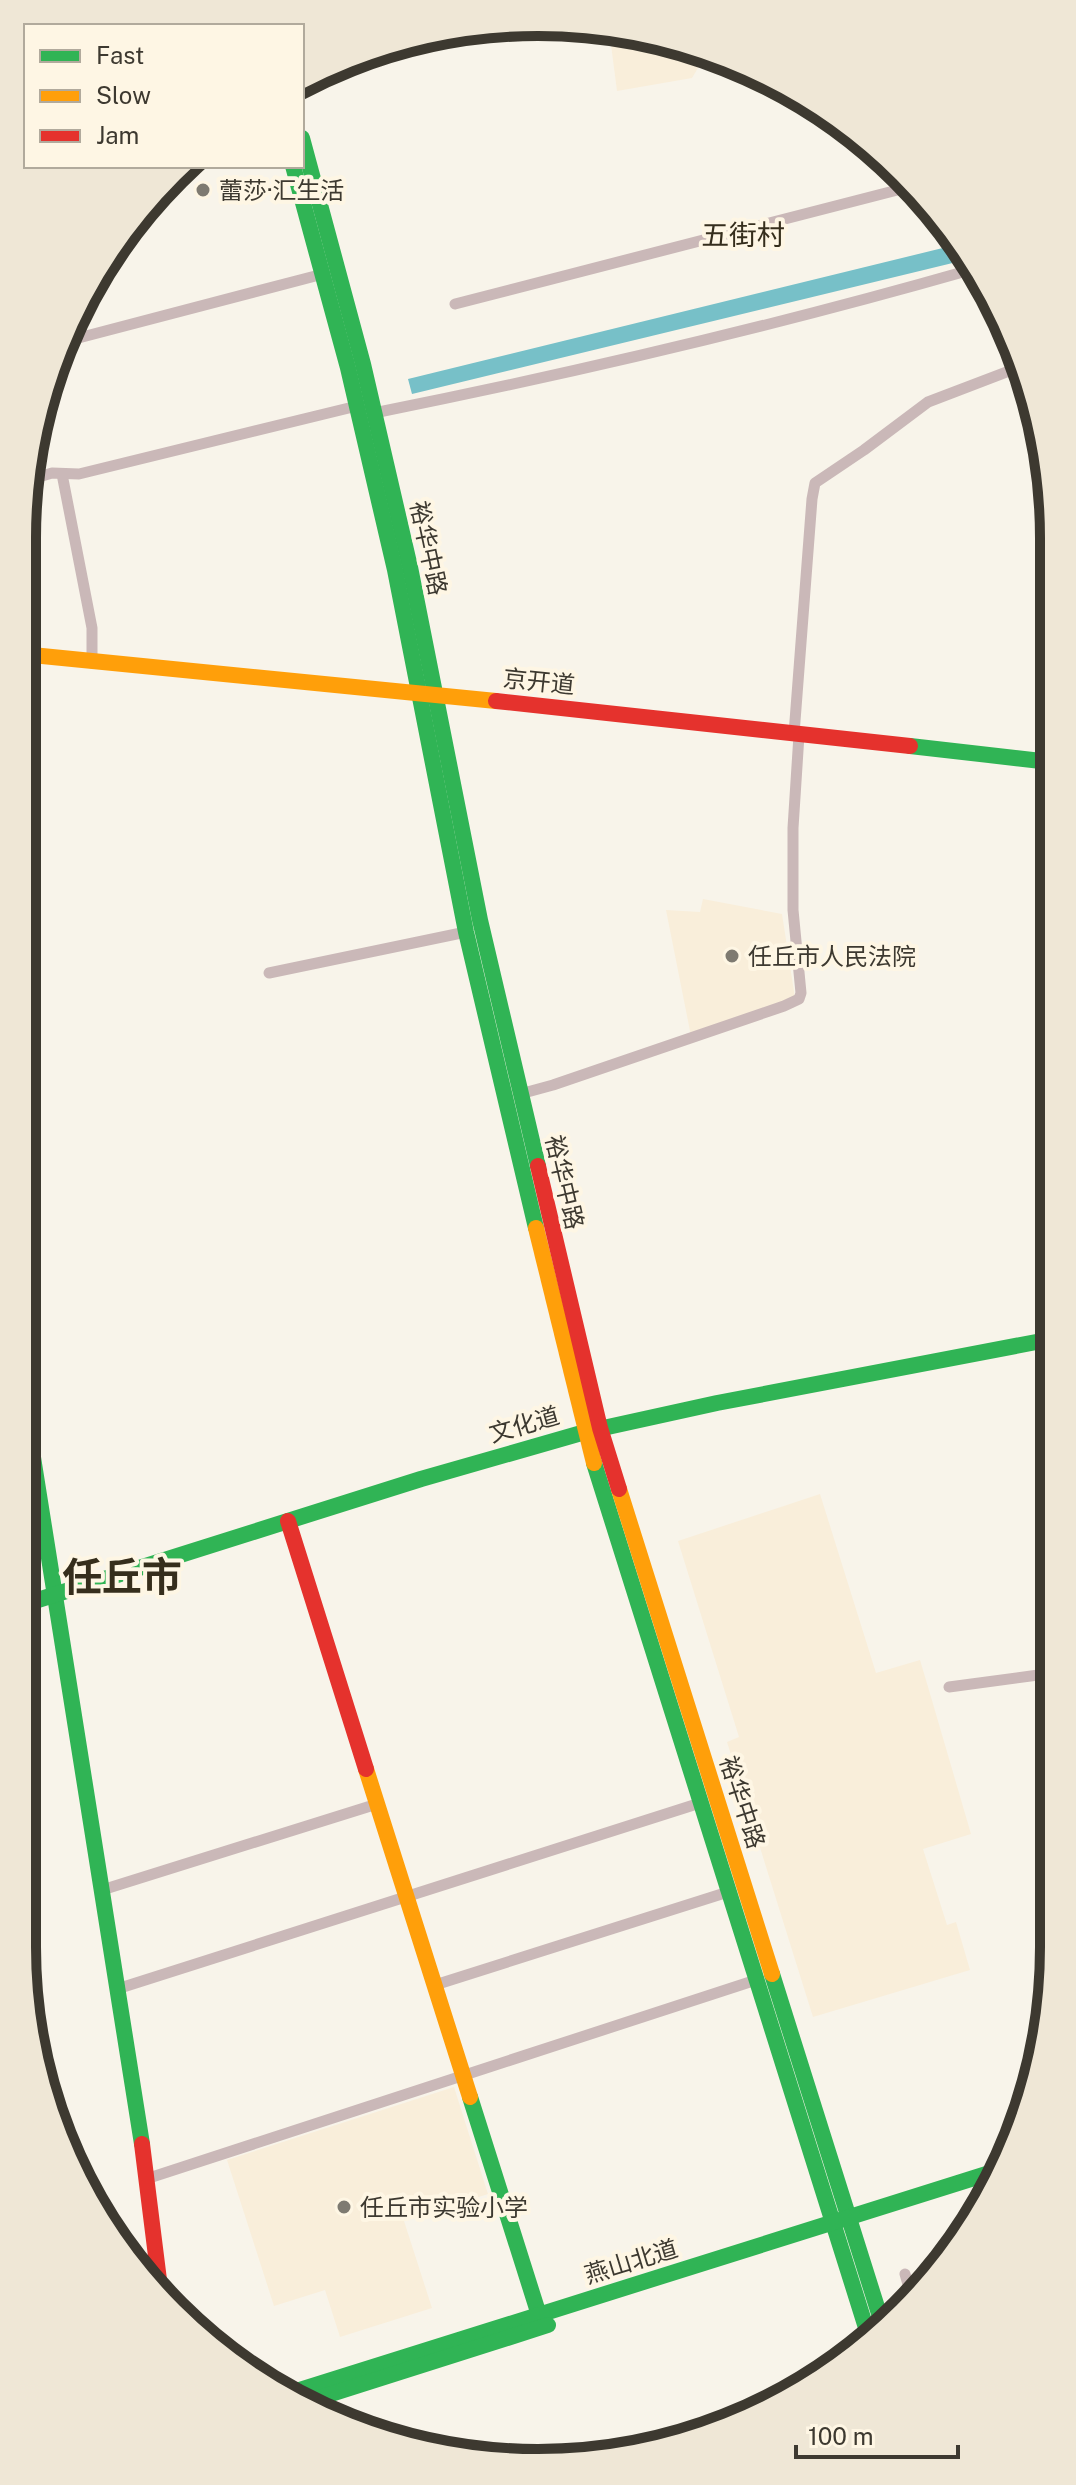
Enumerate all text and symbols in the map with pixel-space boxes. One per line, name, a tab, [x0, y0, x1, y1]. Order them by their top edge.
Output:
legend	[24, 24, 304, 168]
text: Fast	[96, 41, 144, 69]
text: Slow	[96, 81, 151, 109]
text: Jam	[96, 121, 139, 149]
place label: 蕾莎·汇生活	[219, 176, 345, 204]
marker: 蕾莎·汇生活	[194, 181, 212, 199]
district label: 五街村	[701, 218, 785, 251]
street label: 裕华中路	[405, 498, 453, 598]
street label: 京开道	[502, 663, 576, 699]
place label: 任丘市人民法院	[748, 942, 916, 970]
marker: 任丘市人民法院	[723, 947, 741, 965]
street label: 裕华中路	[541, 1132, 589, 1232]
street label: 文化道	[486, 1401, 562, 1447]
district label: 任丘市	[62, 1553, 182, 1600]
street label: 裕华中路	[715, 1752, 771, 1852]
place label: 任丘市实验小学	[360, 2193, 528, 2221]
marker: 任丘市实验小学	[335, 2198, 353, 2216]
street label: 燕山北道	[581, 2234, 681, 2288]
scale bar	[796, 2409, 958, 2459]
text: 100 m	[808, 2422, 874, 2450]

